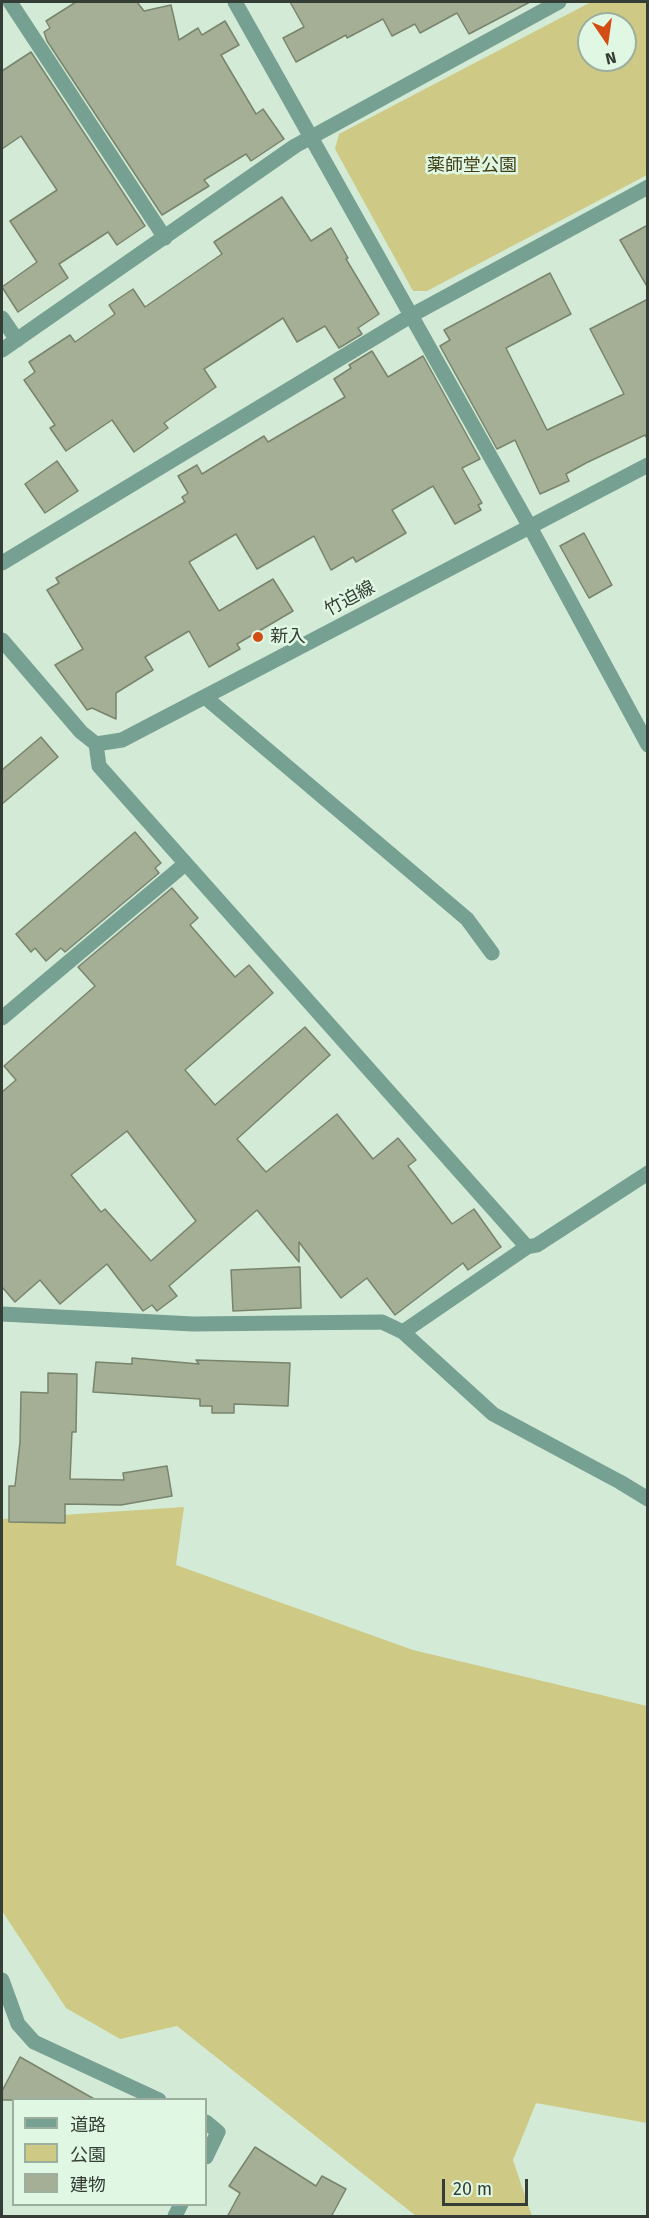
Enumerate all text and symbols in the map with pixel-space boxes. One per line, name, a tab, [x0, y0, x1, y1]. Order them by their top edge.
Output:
north arrow	[577, 12, 637, 72]
text: N	[603, 48, 618, 69]
park label: 薬師堂公園	[427, 155, 517, 177]
street label: 竹迫線	[321, 577, 379, 621]
place label: 新入	[270, 626, 306, 648]
marker: 新入	[251, 630, 265, 644]
legend	[12, 2098, 207, 2206]
text: 道路	[70, 2114, 106, 2136]
text: 公園	[70, 2144, 106, 2166]
scale bar	[445, 2167, 530, 2205]
text: 建物	[70, 2174, 106, 2196]
text: 20 m	[453, 2178, 492, 2200]

